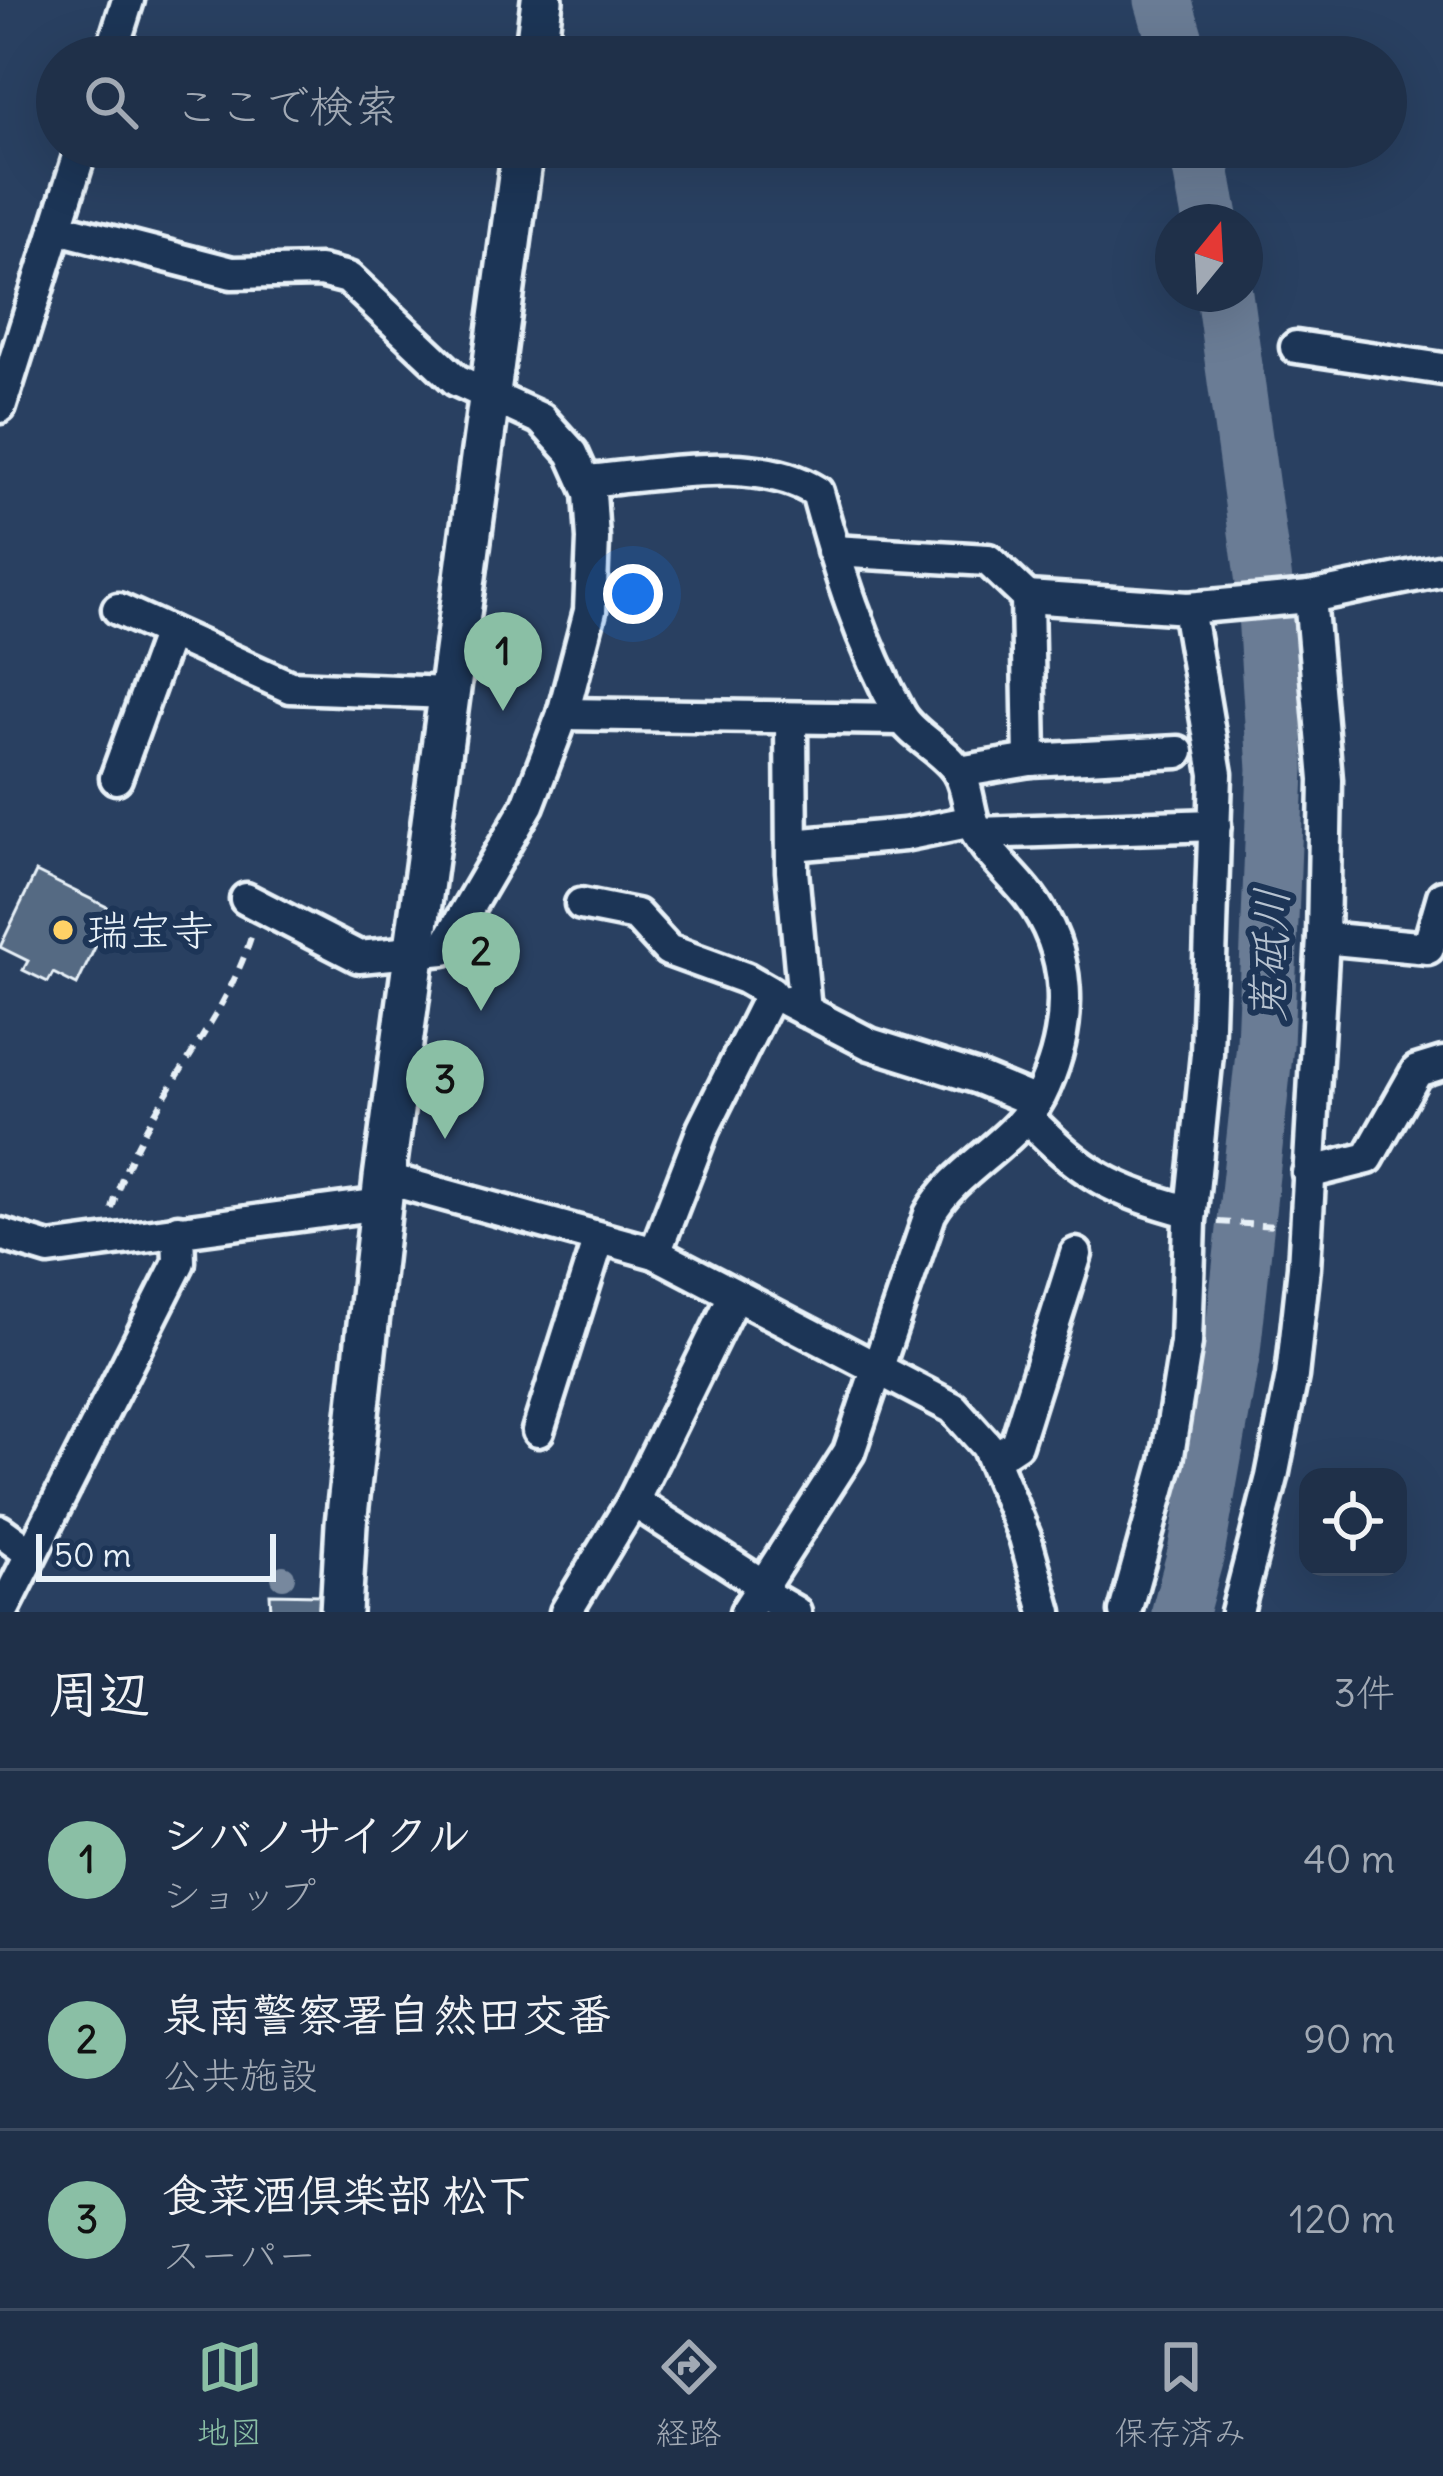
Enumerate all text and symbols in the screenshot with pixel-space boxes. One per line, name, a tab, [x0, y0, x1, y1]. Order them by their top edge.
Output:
search box	[36, 36, 1407, 168]
icon: search	[78, 69, 144, 135]
text: ここで検索	[174, 78, 399, 134]
north arrow	[1155, 204, 1263, 312]
your location	[603, 564, 663, 624]
pin: 1	[464, 612, 542, 711]
water label: 莵砥川	[1239, 887, 1299, 1023]
place label: 瑞宝寺	[87, 904, 213, 956]
pin: 2	[442, 912, 520, 1011]
marker: 瑞宝寺	[50, 917, 76, 943]
pin: 3	[406, 1040, 484, 1139]
map controls	[1299, 1468, 1407, 1576]
button: locate	[1299, 1468, 1407, 1576]
scale bar	[36, 1528, 276, 1581]
text: 50 m	[54, 1534, 131, 1576]
text: 周辺	[48, 1662, 150, 1726]
text: 3件	[1334, 1669, 1395, 1718]
text: シバノサイクル	[162, 1807, 472, 1863]
text: 1	[79, 1835, 95, 1884]
text: 40 m	[1303, 1835, 1395, 1884]
text: ショップ	[162, 1871, 316, 1920]
text: 泉南警察署自然田交番	[162, 1987, 612, 2043]
text: 2	[76, 2015, 98, 2064]
text: 90 m	[1303, 2015, 1395, 2064]
text: 公共施設	[162, 2051, 318, 2100]
text: 食菜酒倶楽部 松下	[162, 2167, 533, 2223]
text: 3	[76, 2195, 98, 2244]
text: 120 m	[1289, 2195, 1395, 2244]
text: スーパー	[162, 2231, 316, 2280]
tab: 地図	[197, 2334, 263, 2454]
tab: 経路	[656, 2334, 722, 2454]
tab: 保存済み	[1115, 2334, 1247, 2454]

